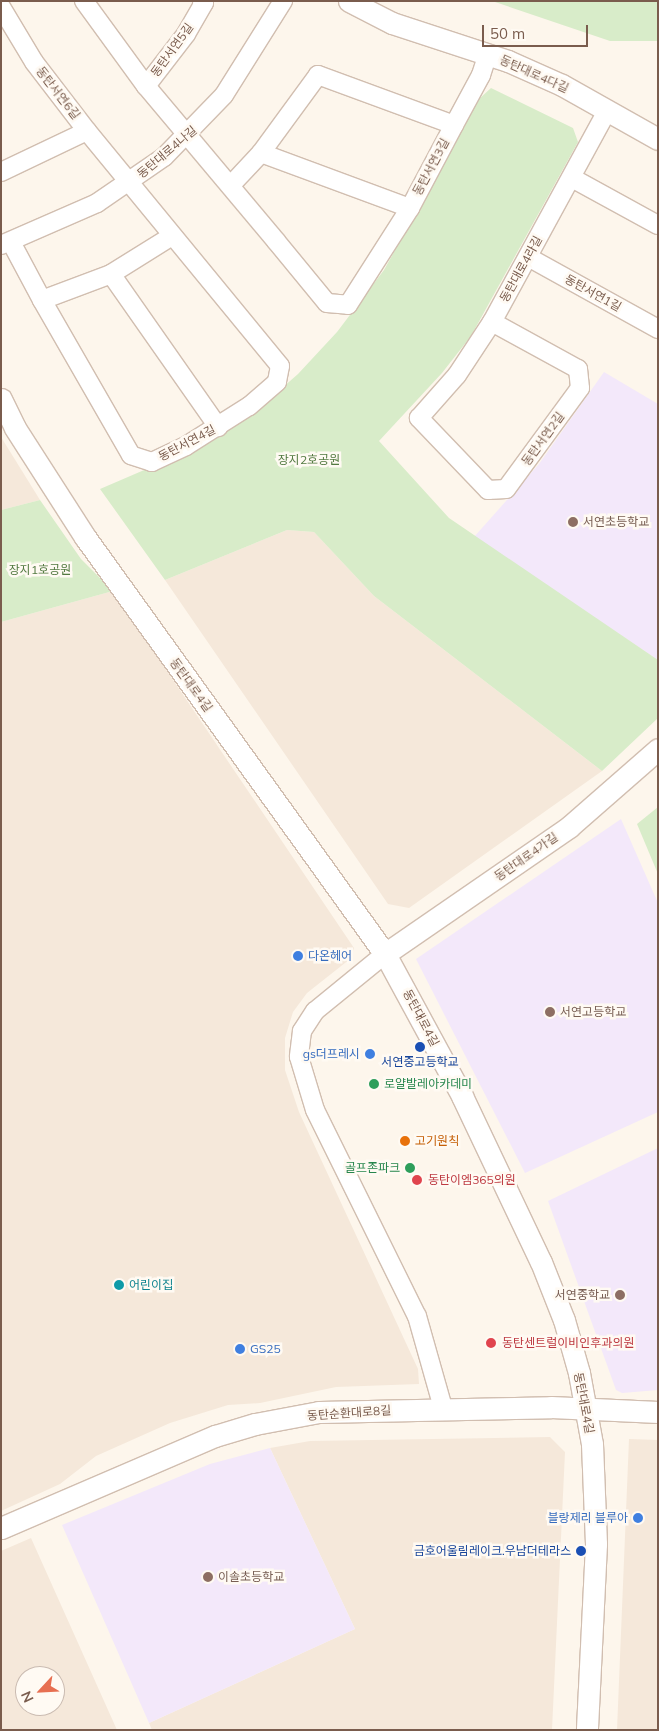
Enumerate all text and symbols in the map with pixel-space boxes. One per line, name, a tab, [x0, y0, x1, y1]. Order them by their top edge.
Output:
scale bar	[484, 15, 590, 47]
street label: 동탄서연5길	[148, 21, 196, 79]
text: 50 m	[490, 24, 525, 43]
street label: 동탄대로4다길	[498, 52, 570, 96]
street label: 동탄서연6길	[33, 64, 83, 122]
street label: 동탄대로4나길	[134, 123, 200, 181]
street label: 동탄서연3길	[410, 136, 452, 198]
street label: 동탄대로4라길	[497, 233, 545, 305]
street label: 동탄서연1길	[562, 272, 624, 314]
street label: 동탄서연2길	[519, 410, 567, 468]
street label: 동탄서연4길	[156, 422, 218, 464]
park label: 장지2호공원	[278, 453, 340, 467]
place label: 서연초등학교	[583, 515, 649, 529]
marker: 서연초등학교	[567, 516, 579, 528]
park label: 장지1호공원	[9, 563, 71, 577]
street label: 동탄대로4길	[167, 656, 215, 714]
street label: 동탄대로4가길	[492, 830, 560, 884]
place label: 다온헤어	[308, 949, 352, 963]
marker: 다온헤어	[292, 950, 304, 962]
street label: 동탄대로4길	[400, 987, 442, 1049]
place label: 서연고등학교	[560, 1005, 626, 1019]
marker: 서연고등학교	[544, 1006, 556, 1018]
marker: 서연중고등학교	[414, 1041, 426, 1053]
place label: gs더프레시	[303, 1047, 360, 1061]
marker: gs더프레시	[364, 1048, 376, 1060]
place label: 서연중고등학교	[381, 1055, 459, 1069]
place label: 로얄발레아카데미	[384, 1077, 472, 1091]
marker: 로얄발레아카데미	[368, 1078, 380, 1090]
place label: 고기원칙	[415, 1134, 459, 1148]
marker: 고기원칙	[399, 1135, 411, 1147]
place label: 골프존파크	[345, 1161, 400, 1175]
marker: 골프존파크	[404, 1162, 416, 1174]
marker: 동탄이엠365의원	[410, 1173, 424, 1187]
place label: 동탄이엠365의원	[428, 1173, 516, 1187]
place label: 어린이집	[129, 1278, 173, 1292]
marker: 어린이집	[113, 1279, 125, 1291]
place label: 서연중학교	[555, 1288, 610, 1302]
marker: 서연중학교	[614, 1289, 626, 1301]
marker: 동탄센트럴이비인후과의원	[484, 1336, 498, 1350]
place label: 동탄센트럴이비인후과의원	[502, 1336, 634, 1350]
place label: GS25	[250, 1342, 281, 1356]
marker: GS25	[234, 1343, 246, 1355]
street label: 동탄대로4길	[571, 1371, 597, 1435]
street label: 동탄순환대로8길	[306, 1403, 392, 1423]
place label: 블랑제리 블루아	[548, 1511, 628, 1525]
marker: 블랑제리 블루아	[632, 1512, 644, 1524]
place label: 금호어울림레이크.우남더테라스	[414, 1544, 571, 1558]
marker: 금호어울림레이크.우남더테라스	[575, 1545, 587, 1557]
place label: 이솔초등학교	[218, 1570, 284, 1584]
marker: 이솔초등학교	[202, 1571, 214, 1583]
north arrow	[15, 1666, 65, 1716]
text: N	[17, 1688, 38, 1706]

